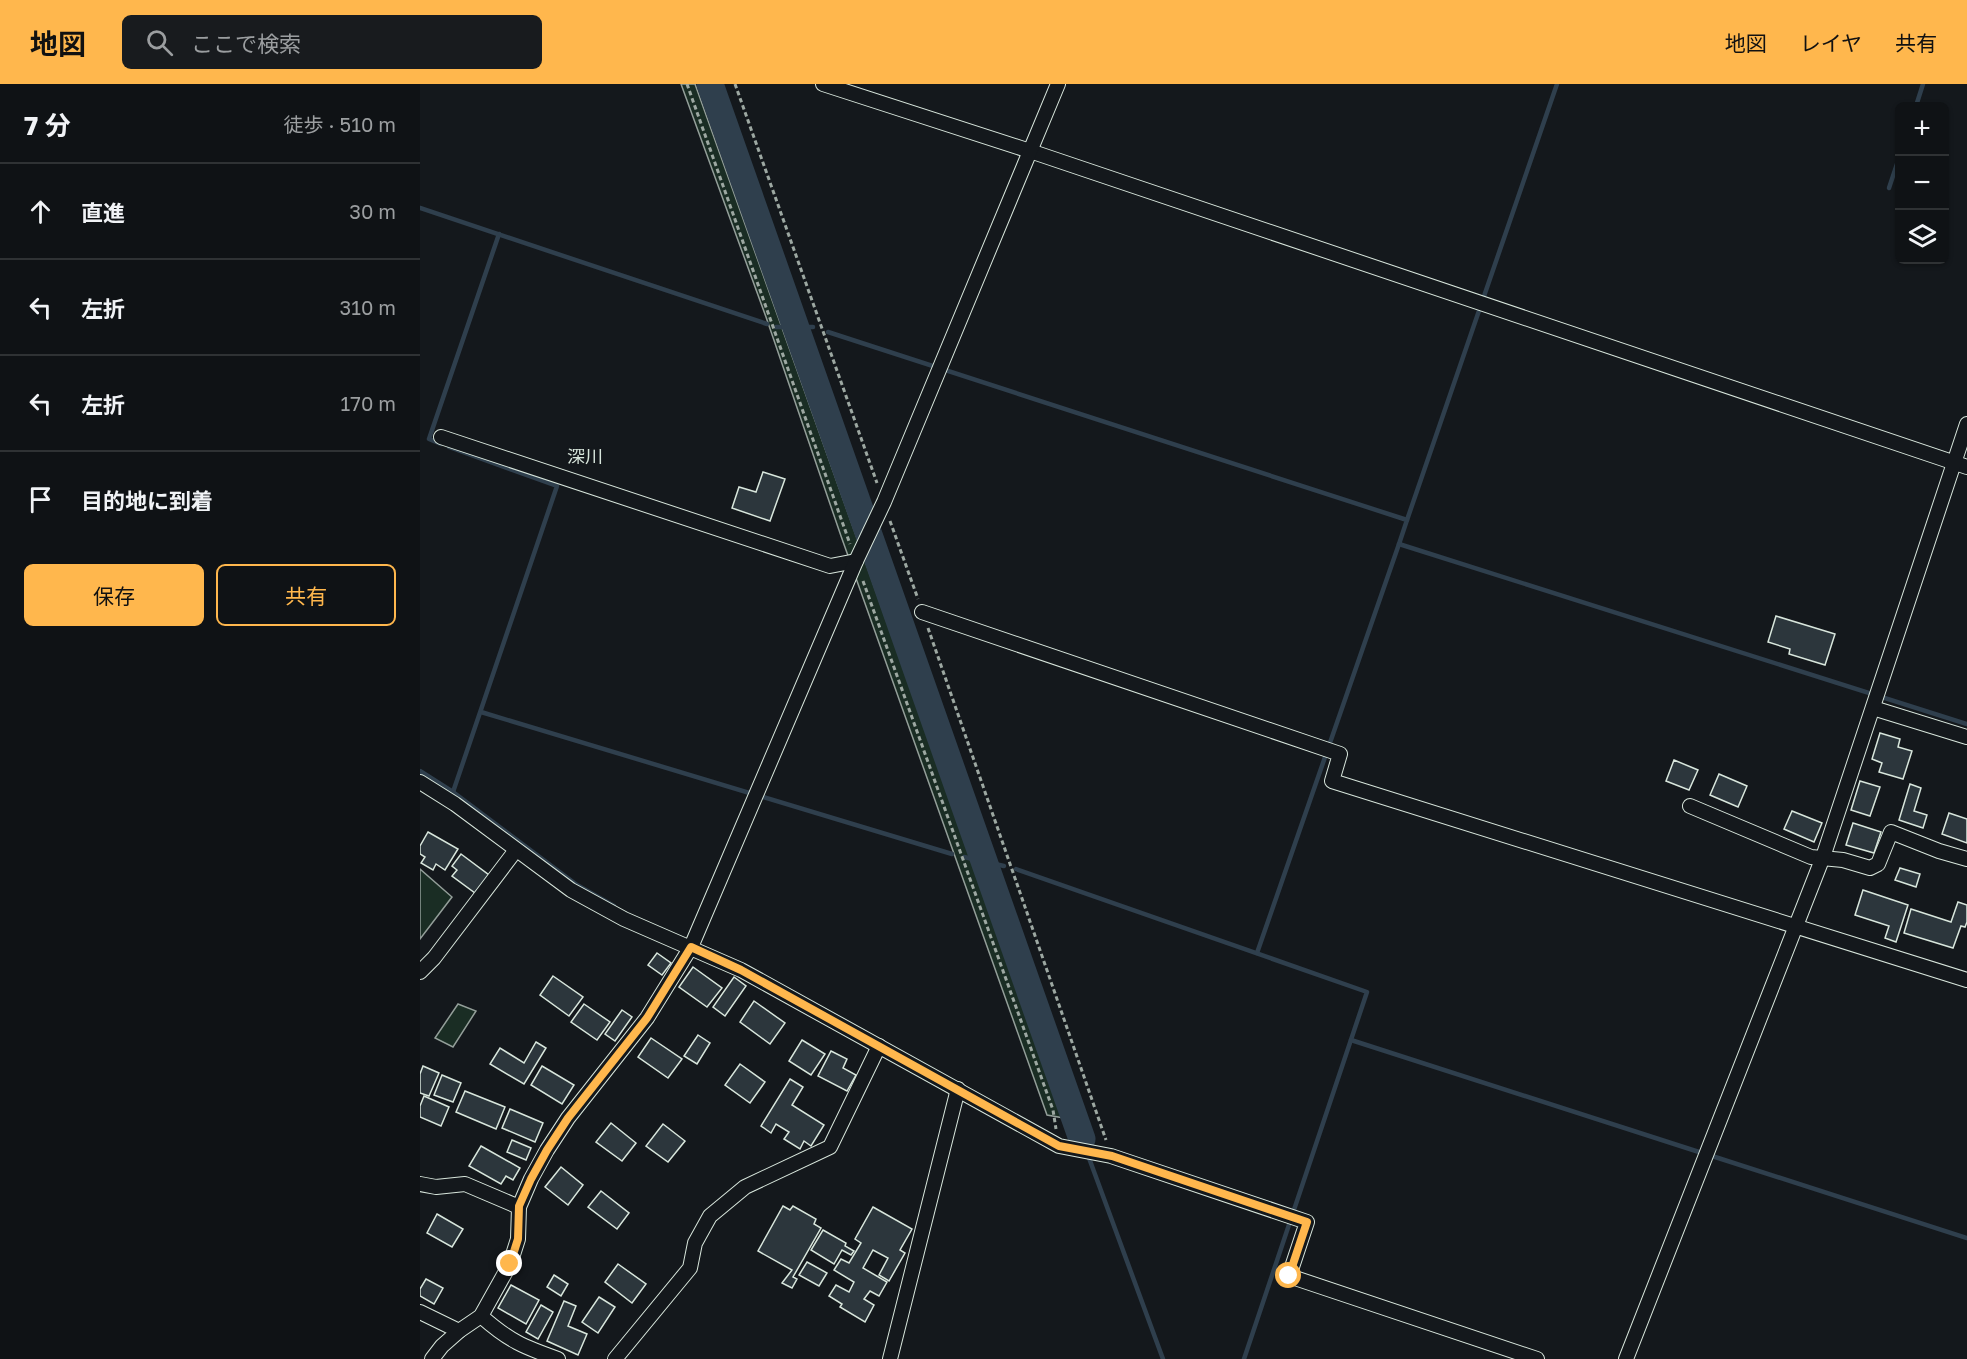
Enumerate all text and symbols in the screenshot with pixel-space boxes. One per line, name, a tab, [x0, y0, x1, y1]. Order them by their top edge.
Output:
search box	[122, 15, 542, 69]
icon: search	[143, 26, 176, 59]
text: 地図	[30, 27, 86, 60]
text: ここで検索	[191, 30, 301, 57]
text: 地図	[1725, 30, 1767, 56]
text: レイヤ	[1800, 30, 1862, 56]
text: 共有	[1895, 30, 1937, 56]
map controls	[1895, 102, 1949, 264]
button: +	[1895, 102, 1949, 156]
text: 7 分	[24, 110, 71, 141]
text: 徒歩 · 510 m	[284, 112, 396, 136]
button: −	[1895, 156, 1949, 210]
icon: ahead	[24, 195, 57, 228]
text: 直進	[81, 199, 125, 226]
text: 30 m	[349, 199, 396, 223]
button: layers	[1895, 210, 1949, 264]
icon: left	[24, 291, 57, 324]
text: 左折	[81, 295, 125, 322]
text: 310 m	[340, 295, 396, 319]
icon: left	[24, 387, 57, 420]
text: 左折	[81, 391, 125, 418]
text: 170 m	[341, 391, 396, 415]
district label: 深川	[567, 445, 603, 467]
icon: arrive	[24, 483, 57, 516]
text: 目的地に到着	[81, 487, 213, 514]
button: 保存	[24, 564, 204, 626]
button: 共有	[216, 564, 396, 626]
route end	[496, 1250, 522, 1276]
route start	[1275, 1262, 1301, 1288]

